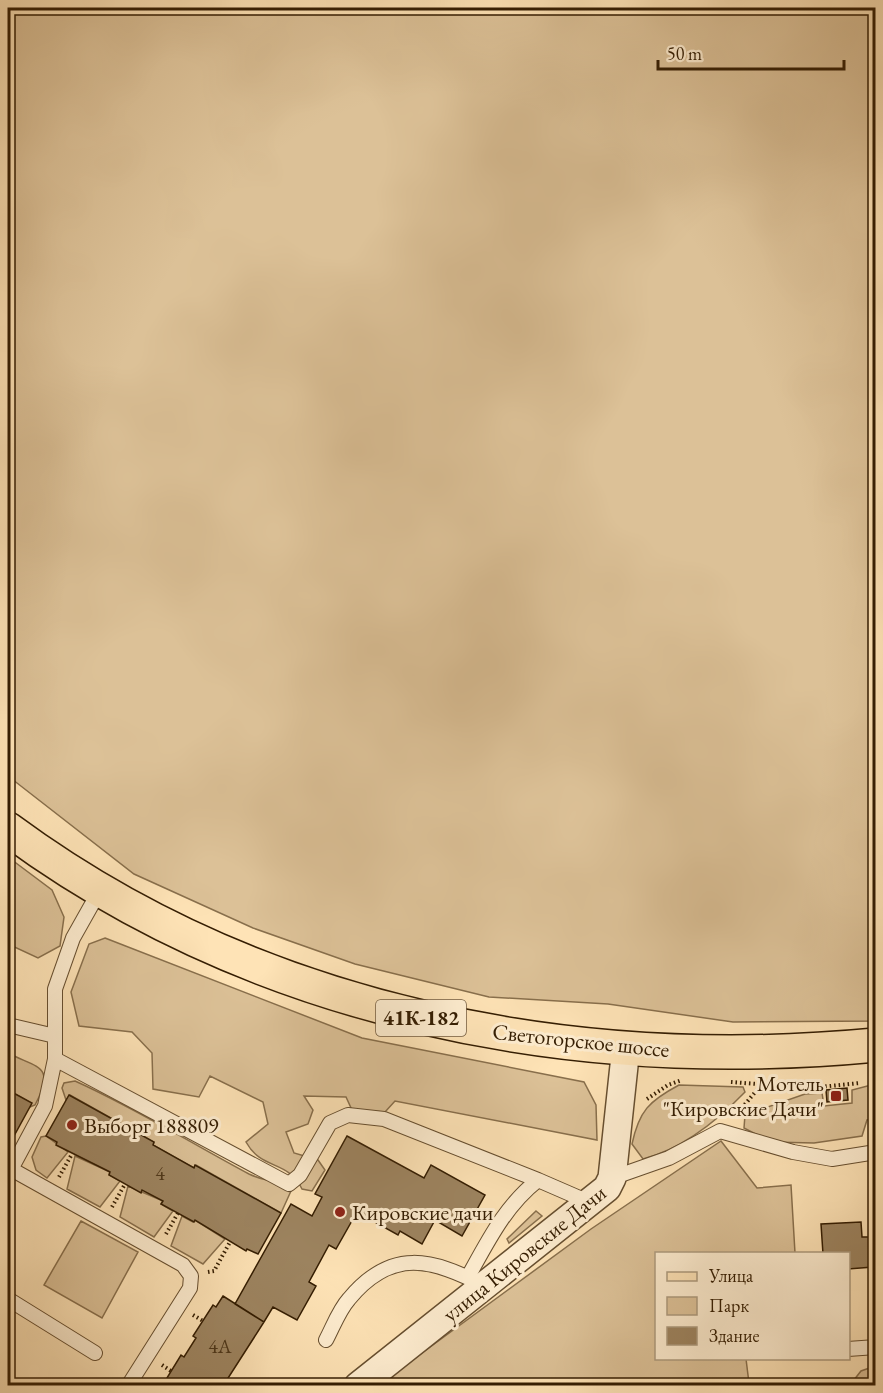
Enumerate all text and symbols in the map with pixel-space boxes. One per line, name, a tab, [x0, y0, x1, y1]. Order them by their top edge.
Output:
scale bar	[658, 33, 844, 71]
text: 50 m	[667, 42, 702, 65]
road number: 41К-182	[376, 1000, 466, 1036]
street label: Светогорское шоссе	[491, 1017, 671, 1064]
place label: Мотель "Кировские Дачи"	[663, 1069, 824, 1123]
marker: Мотель "Кировские Дачи"	[829, 1089, 843, 1103]
place label: Выборг 188809	[84, 1111, 219, 1140]
marker: Выборг 188809	[65, 1118, 79, 1132]
house number: 4	[155, 1160, 165, 1186]
street label: улица Кировские Дачи	[436, 1178, 612, 1328]
place label: Кировские дачи	[352, 1198, 494, 1227]
marker: Кировские дачи	[333, 1205, 347, 1219]
legend	[655, 1252, 850, 1360]
text: Улица	[708, 1264, 754, 1287]
text: Парк	[709, 1294, 749, 1317]
text: Здание	[709, 1324, 759, 1347]
house number: 4А	[208, 1333, 232, 1359]

